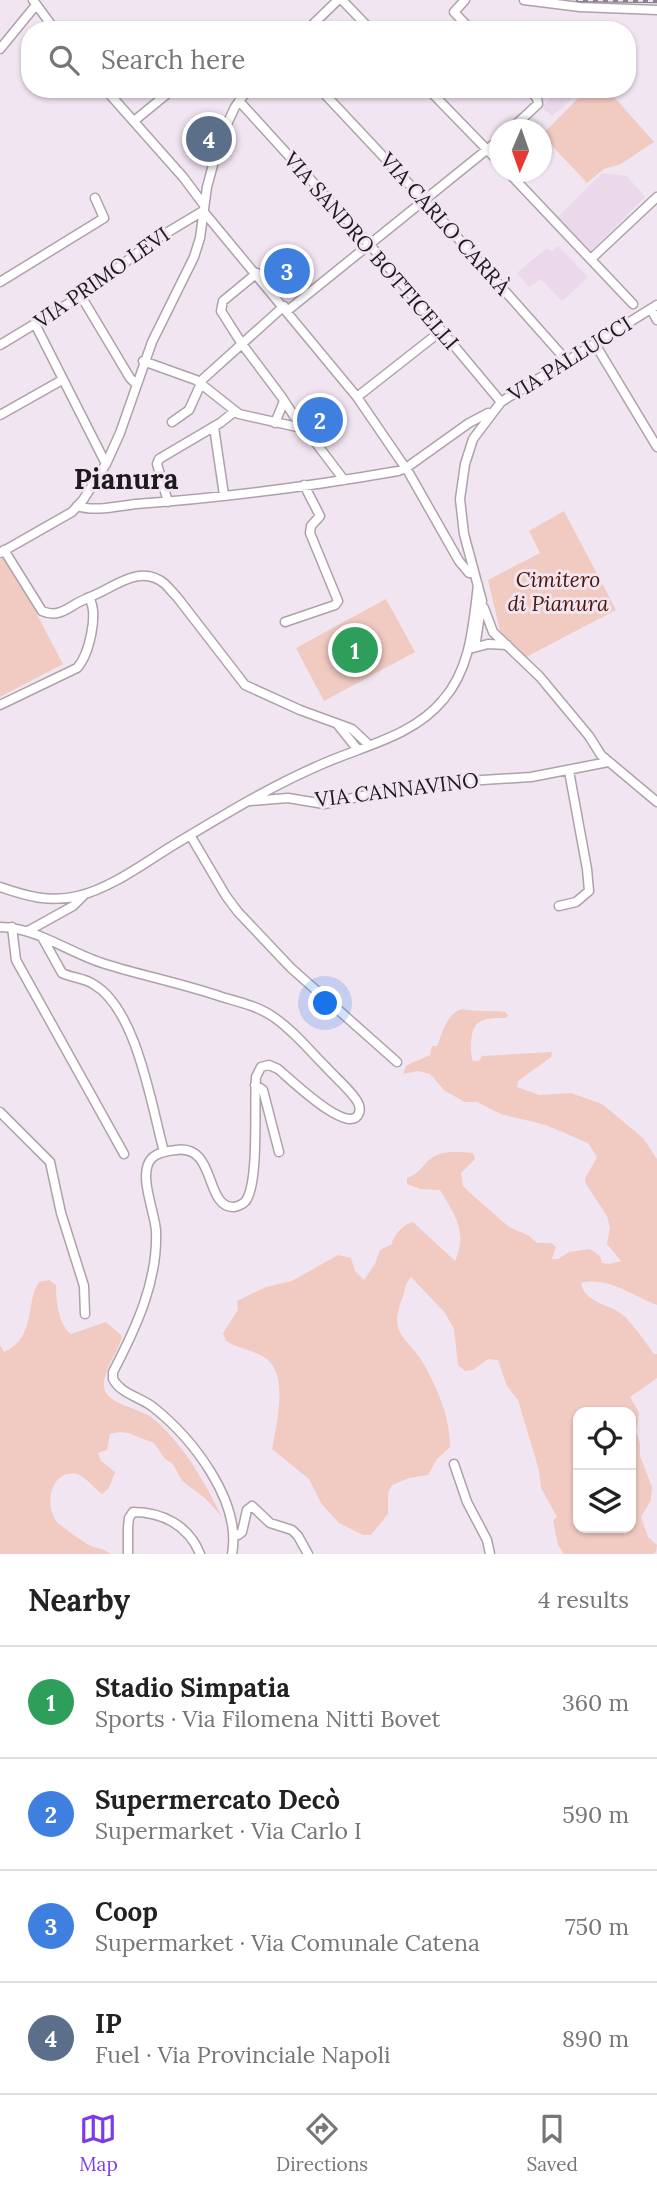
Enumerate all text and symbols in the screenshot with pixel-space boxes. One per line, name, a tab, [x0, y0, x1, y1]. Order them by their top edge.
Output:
search box	[21, 21, 636, 98]
icon: search	[45, 41, 83, 79]
text: Search here	[101, 43, 245, 76]
pin: 4	[186, 113, 232, 165]
north arrow	[489, 119, 552, 182]
street label: VIA SANDRO BOTTICELLI	[277, 145, 465, 355]
street label: VIA CARLO CARRÀ	[374, 146, 517, 301]
street label: VIA PRIMO LEVI	[28, 221, 175, 335]
pin: 3	[264, 245, 310, 297]
street label: VIA PALLUCCI	[502, 310, 637, 408]
pin: 2	[297, 394, 343, 446]
district label: Pianura	[74, 461, 179, 497]
park label: Cimitero di Pianura	[508, 566, 609, 617]
pin: 1	[332, 624, 378, 676]
street label: VIA CANNAVINO	[313, 766, 480, 813]
your location	[308, 986, 342, 1020]
map controls	[573, 1407, 636, 1533]
button: locate	[573, 1407, 636, 1470]
button: layers	[573, 1470, 636, 1533]
text: Nearby	[28, 1581, 130, 1619]
text: 4 results	[538, 1585, 629, 1614]
text: Stadio Simpatia	[95, 1671, 290, 1704]
text: 1	[46, 1688, 56, 1717]
text: 360 m	[562, 1688, 629, 1717]
text: Sports · Via Filomena Nitti Bovet	[95, 1704, 440, 1733]
text: Supermercato Decò	[95, 1783, 340, 1816]
text: 2	[45, 1800, 57, 1829]
text: 590 m	[562, 1800, 629, 1829]
text: Supermarket · Via Carlo I	[95, 1816, 362, 1845]
text: Coop	[95, 1895, 158, 1928]
text: 3	[45, 1912, 57, 1941]
text: 750 m	[565, 1912, 629, 1941]
text: Supermarket · Via Comunale Catena	[95, 1928, 480, 1957]
text: IP	[95, 2007, 122, 2040]
text: 4	[45, 2024, 57, 2053]
text: 890 m	[562, 2024, 629, 2053]
text: Fuel · Via Provinciale Napoli	[95, 2040, 390, 2069]
tab: Map	[79, 2110, 118, 2176]
tab: Directions	[276, 2110, 368, 2176]
tab: Saved	[526, 2110, 578, 2176]

